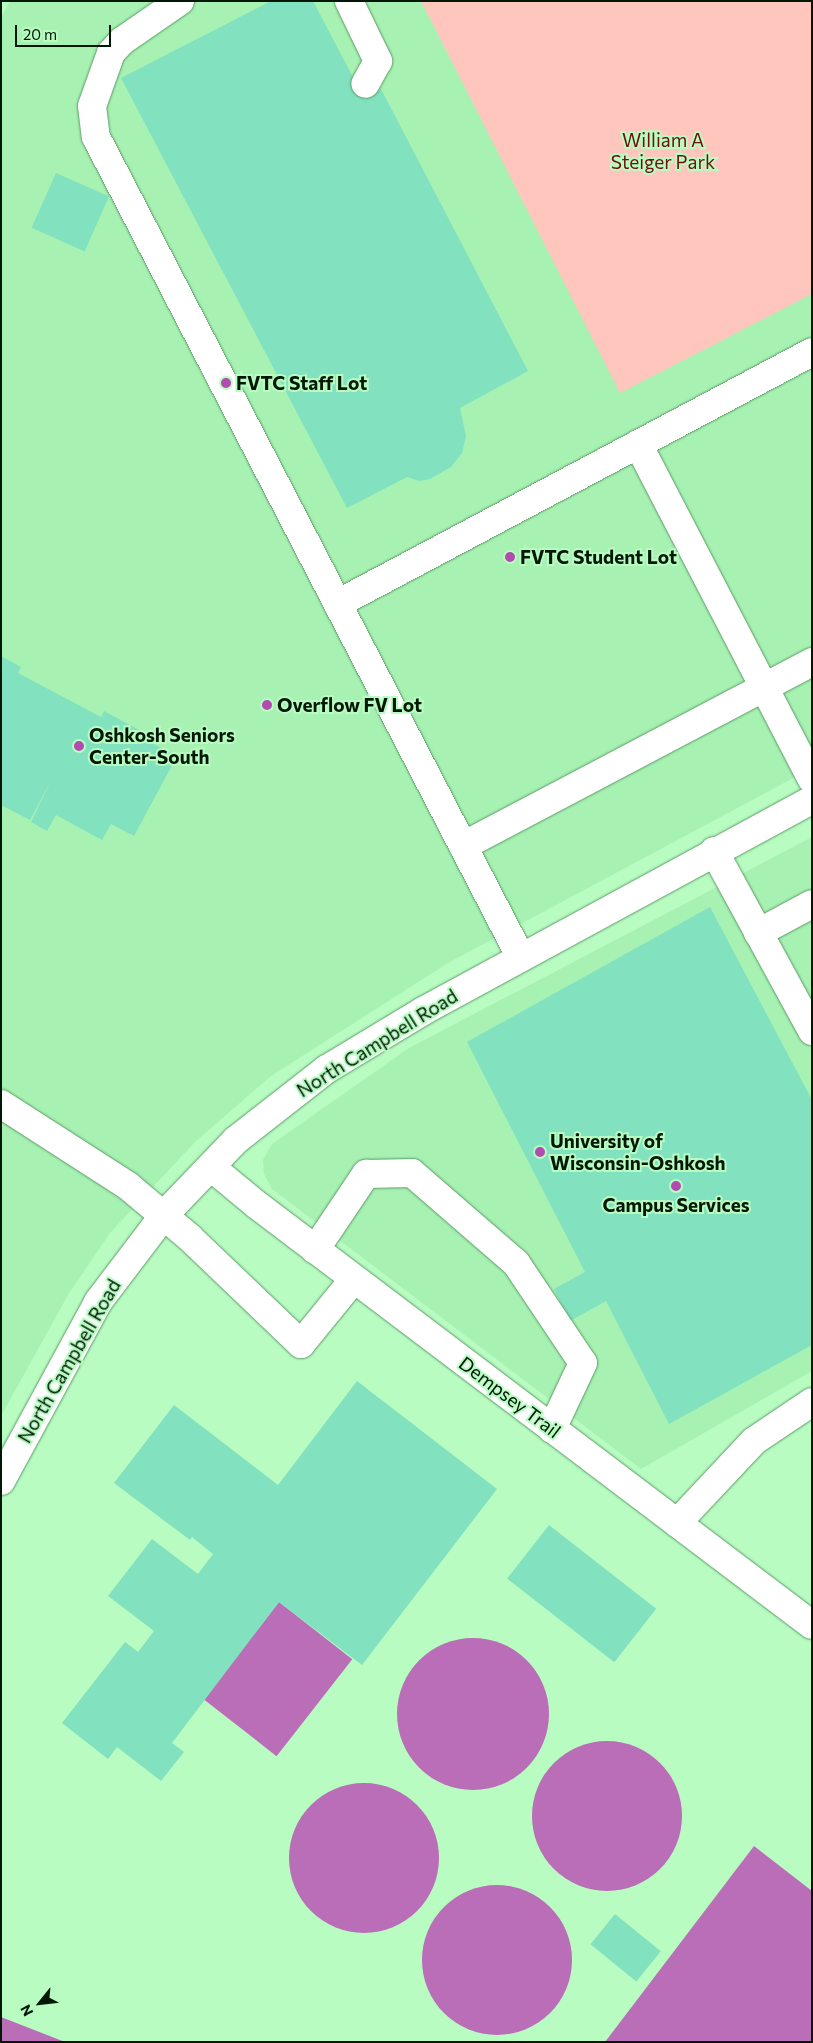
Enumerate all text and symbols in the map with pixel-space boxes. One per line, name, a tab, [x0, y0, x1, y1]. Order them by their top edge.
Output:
scale bar	[18, 15, 114, 47]
text: 20 m	[23, 25, 57, 43]
park label: William A Steiger Park	[611, 129, 715, 173]
place label: FVTC Staff Lot	[236, 372, 367, 394]
marker: FVTC Staff Lot	[220, 377, 232, 389]
place label: FVTC Student Lot	[520, 546, 677, 568]
marker: FVTC Student Lot	[504, 551, 516, 563]
place label: Overflow FV Lot	[277, 694, 422, 716]
marker: Overflow FV Lot	[261, 699, 273, 711]
place label: Oshkosh Seniors Center-South	[89, 724, 235, 768]
marker: Oshkosh Seniors Center-South	[73, 740, 85, 752]
street label: North Campbell Road	[292, 984, 462, 1102]
place label: University of Wisconsin-Oshkosh	[550, 1130, 726, 1174]
marker: University of Wisconsin-Oshkosh	[534, 1146, 546, 1158]
marker: Campus Services	[670, 1180, 682, 1192]
place label: Campus Services	[602, 1194, 750, 1216]
street label: North Campbell Road	[13, 1275, 125, 1447]
street label: Dempsey Trail	[455, 1351, 565, 1443]
north arrow	[15, 1978, 65, 2028]
text: N	[16, 2002, 36, 2019]

